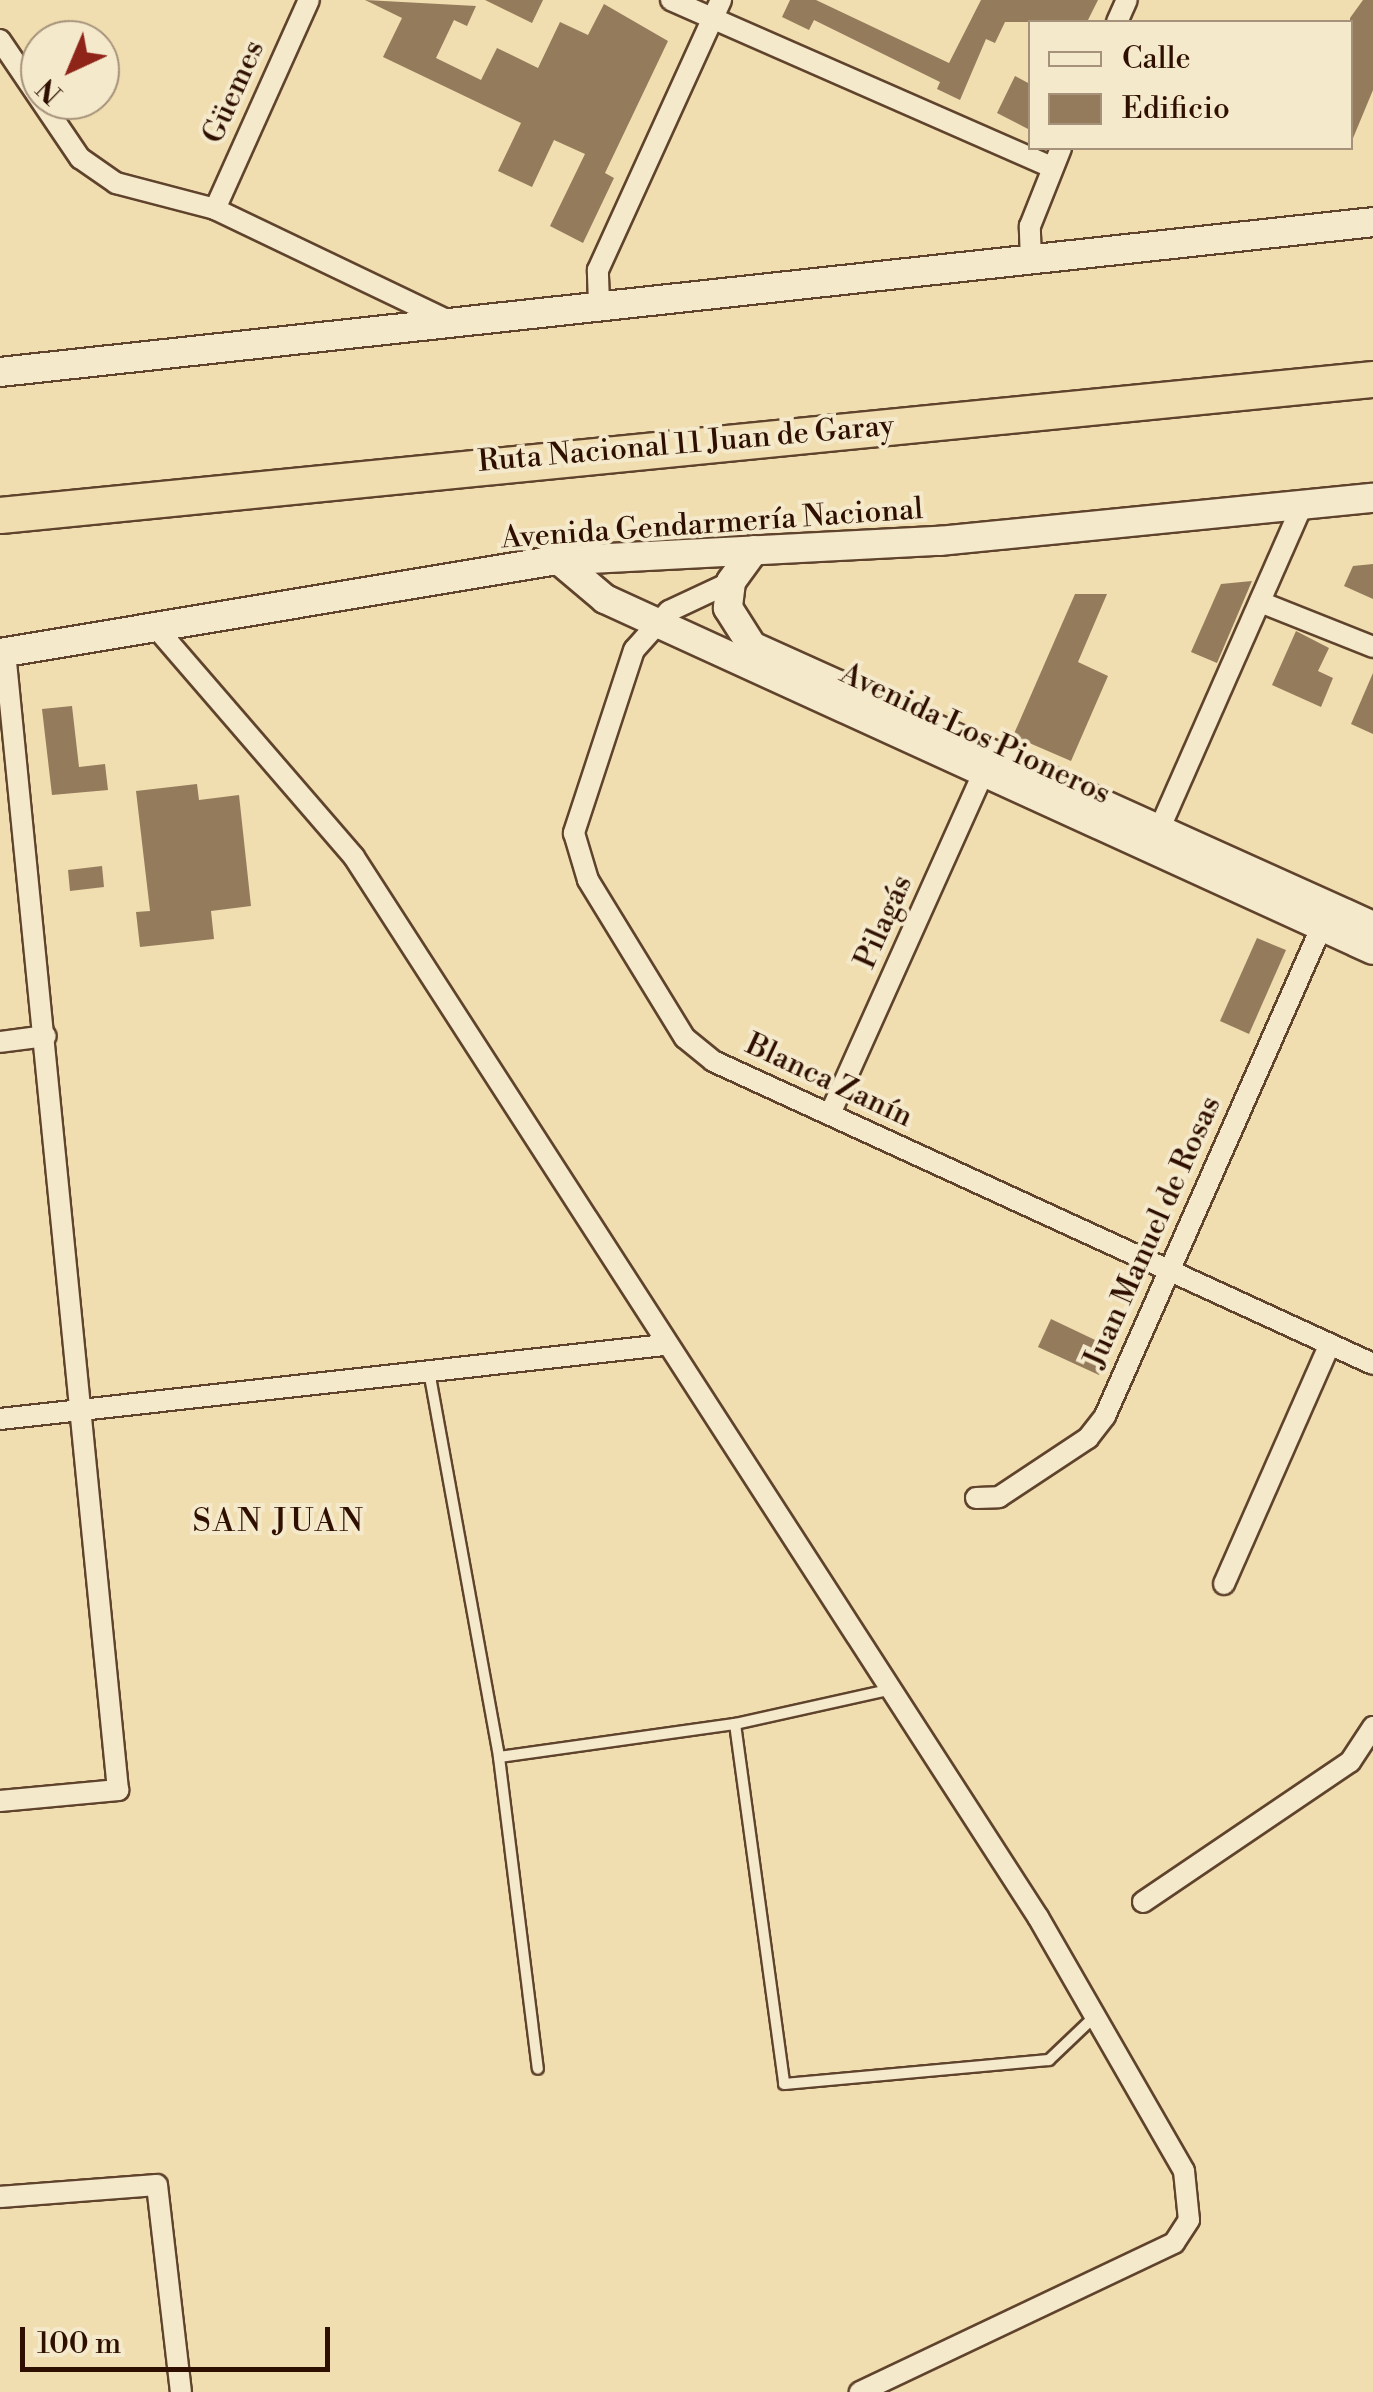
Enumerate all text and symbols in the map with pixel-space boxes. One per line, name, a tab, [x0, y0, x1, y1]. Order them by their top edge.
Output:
north arrow	[20, 20, 120, 120]
legend	[1028, 20, 1353, 150]
street label: Güemes	[195, 35, 273, 149]
text: Calle	[1122, 40, 1191, 78]
text: N	[30, 70, 70, 111]
text: Edificio	[1122, 90, 1230, 128]
street label: Ruta Nacional 11 Juan de Garay	[476, 408, 896, 480]
street label: Avenida Gendarmería Nacional	[500, 491, 924, 557]
street label: Avenida Los Pioneros	[834, 656, 1116, 812]
street label: Pilagás	[848, 870, 920, 974]
street label: Blanca Zanín	[740, 1027, 918, 1135]
street label: Juan Manuel de Rosas	[1077, 1091, 1229, 1373]
district label: SAN JUAN	[193, 1502, 365, 1540]
scale bar	[25, 2307, 335, 2369]
text: 100 m	[37, 2325, 121, 2363]

